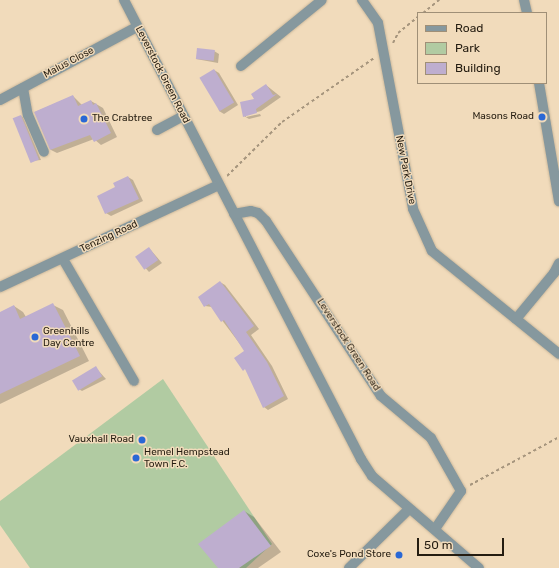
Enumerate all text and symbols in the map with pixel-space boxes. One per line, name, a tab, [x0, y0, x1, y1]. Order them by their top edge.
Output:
legend	[417, 12, 547, 84]
text: Road	[455, 21, 483, 35]
street label: Leverstock Green Road	[132, 24, 192, 126]
text: Park	[455, 41, 480, 55]
street label: Malus Close	[42, 45, 96, 81]
text: Building	[455, 61, 501, 75]
place label: Masons Road	[472, 111, 534, 123]
marker: Masons Road	[537, 112, 547, 122]
place label: The Crabtree	[92, 113, 152, 125]
marker: The Crabtree	[79, 114, 89, 124]
street label: New Park Drive	[392, 134, 418, 206]
street label: Tenzing Road	[78, 218, 140, 256]
street label: Leverstock Green Road	[314, 297, 382, 393]
place label: Greenhills Day Centre	[43, 325, 95, 348]
marker: Greenhills Day Centre	[30, 332, 40, 342]
place label: Vauxhall Road	[68, 434, 134, 446]
marker: Vauxhall Road	[137, 435, 147, 445]
place label: Hemel Hempstead Town F.C.	[144, 446, 230, 470]
marker: Hemel Hempstead Town F.C.	[131, 453, 141, 463]
scale bar	[419, 530, 506, 556]
text: 50 m	[424, 538, 452, 552]
place label: Coxe's Pond Store	[307, 549, 391, 561]
marker: Coxe's Pond Store	[394, 550, 404, 560]

